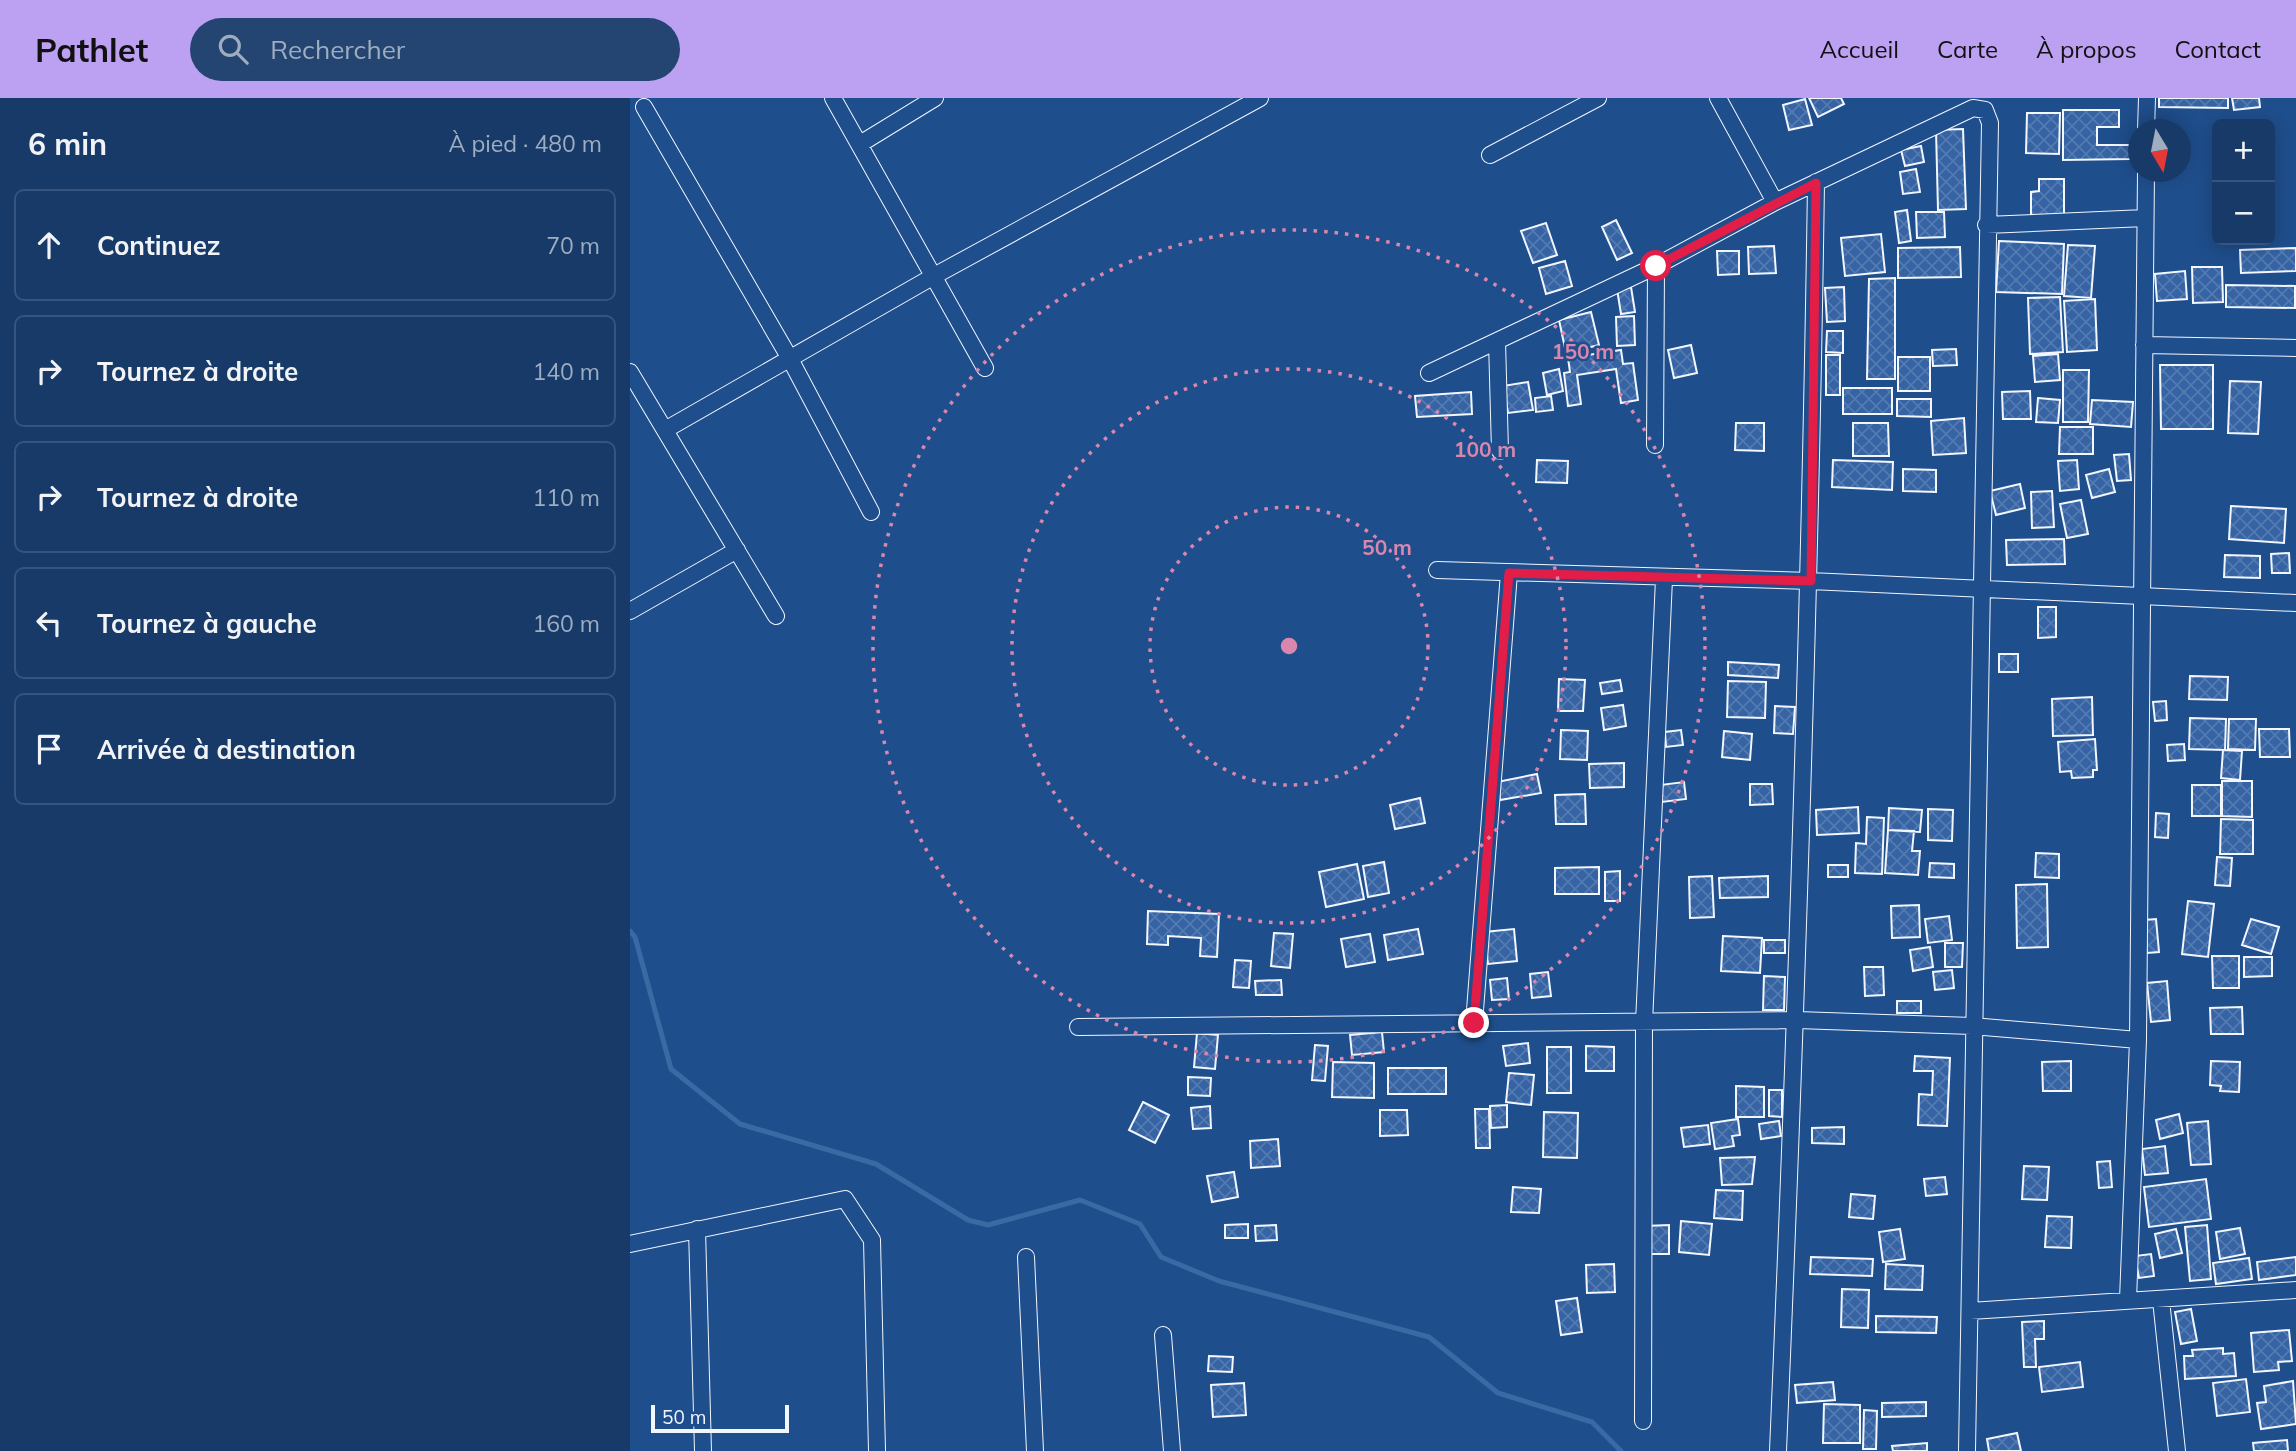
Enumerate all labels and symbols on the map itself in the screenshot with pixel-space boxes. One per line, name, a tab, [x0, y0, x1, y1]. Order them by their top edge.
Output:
north arrow	[2128, 119, 2191, 182]
route start	[1640, 250, 1671, 281]
text: 150 m	[1552, 338, 1614, 364]
text: 100 m	[1454, 436, 1516, 462]
text: 50 m	[1362, 534, 1412, 560]
centre of rings	[1277, 634, 1301, 658]
route end	[1458, 1007, 1489, 1038]
scale bar	[651, 1402, 789, 1434]

